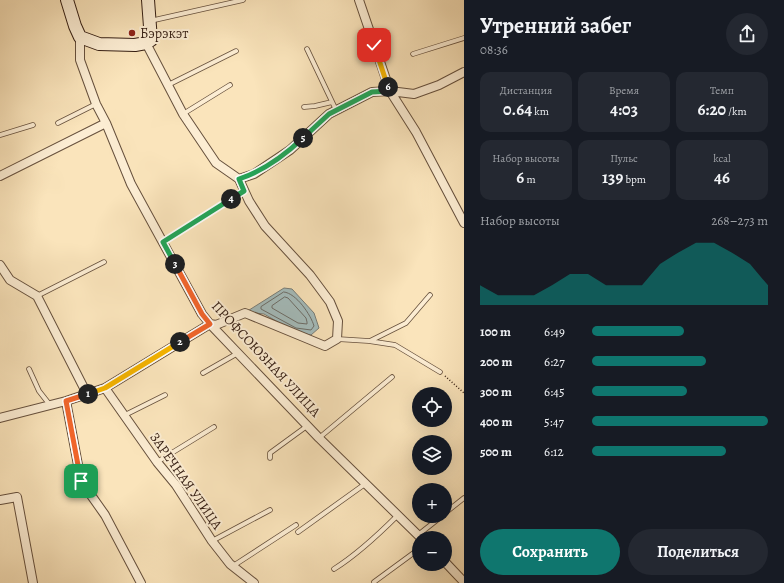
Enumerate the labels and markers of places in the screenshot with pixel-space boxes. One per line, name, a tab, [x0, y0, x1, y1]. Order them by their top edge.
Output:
place label: Бэрэкэт	[140, 24, 188, 43]
marker: Бэрэкэт	[127, 28, 137, 38]
pin	[357, 28, 391, 62]
pin: 6	[378, 77, 398, 97]
pin: 5	[293, 128, 313, 148]
pin: 4	[221, 189, 241, 209]
pin: 3	[165, 254, 185, 274]
pin: 2	[170, 332, 190, 352]
pin: 1	[78, 384, 98, 404]
pin	[64, 464, 98, 498]

